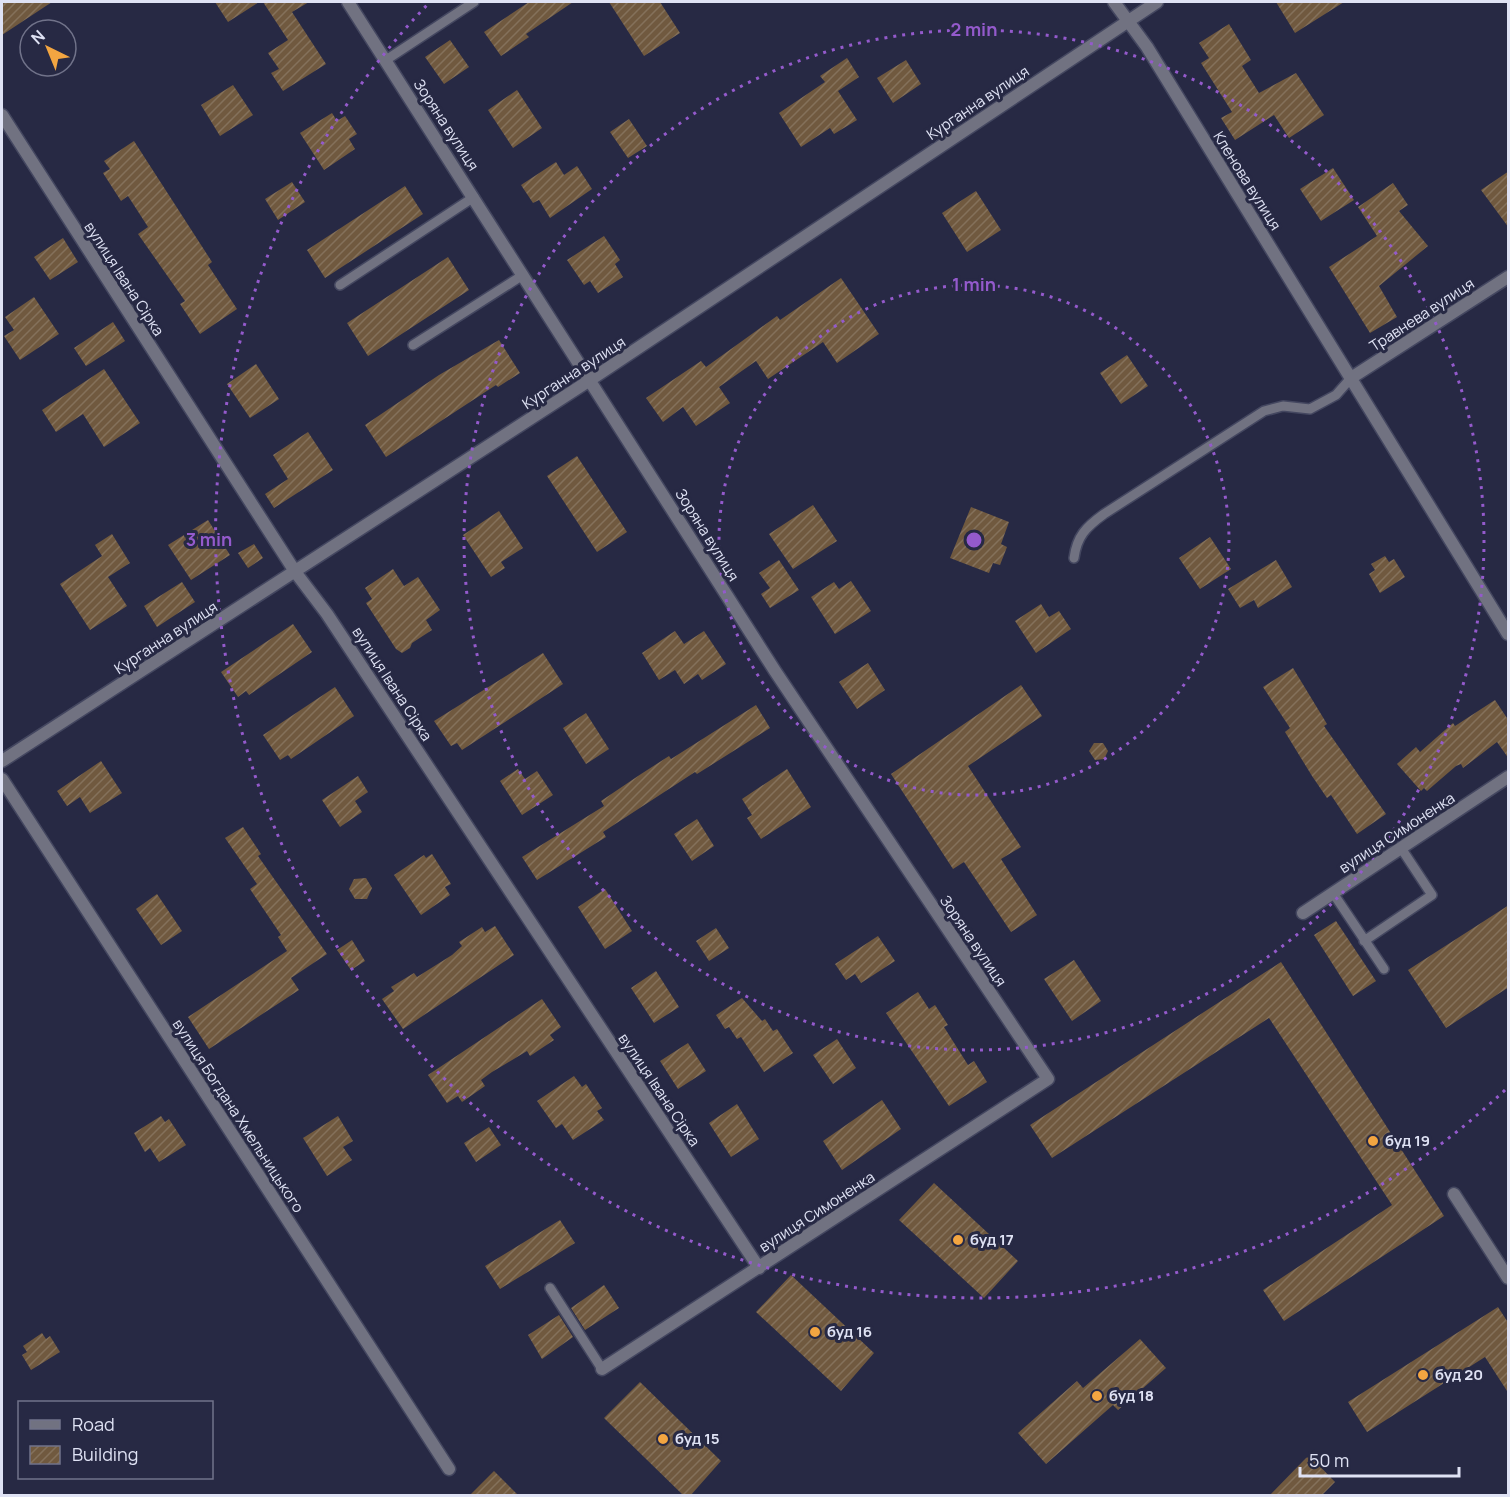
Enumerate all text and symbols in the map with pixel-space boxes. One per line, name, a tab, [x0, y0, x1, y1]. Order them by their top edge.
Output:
text: 2 min	[951, 17, 997, 41]
north arrow	[18, 18, 78, 78]
text: N	[26, 25, 49, 49]
street label: Курганна вулиця	[922, 60, 1033, 145]
street label: Зоряна вулиця	[409, 75, 484, 175]
street label: Кленова вулиця	[1209, 127, 1286, 234]
street label: вулиця Івана Сірка	[80, 218, 169, 340]
text: 1 min	[952, 272, 996, 296]
street label: Травнева вулиця	[1365, 273, 1478, 356]
street label: Курганна вулиця	[518, 331, 630, 414]
street label: Зоряна вулиця	[671, 484, 744, 585]
text: 3 min	[186, 527, 232, 551]
centre of rings	[964, 530, 984, 550]
street label: Курганна вулиця	[110, 596, 222, 679]
street label: вулиця Івана Сірка	[348, 623, 437, 745]
street label: вулиця Симоненка	[1335, 787, 1459, 878]
street label: Зоряна вулиця	[935, 891, 1012, 990]
street label: вулиця Богдана Хмельницького	[168, 1015, 309, 1217]
street label: вулиця Івана Сірка	[614, 1029, 705, 1150]
place label: буд 19	[1385, 1130, 1430, 1151]
marker: буд 19	[1366, 1134, 1380, 1148]
street label: вулиця Симоненка	[755, 1166, 879, 1257]
place label: буд 17	[970, 1229, 1014, 1250]
marker: буд 17	[951, 1233, 965, 1247]
place label: буд 16	[827, 1321, 872, 1342]
marker: буд 16	[808, 1325, 822, 1339]
place label: буд 20	[1435, 1364, 1483, 1385]
marker: буд 20	[1416, 1368, 1430, 1382]
place label: буд 18	[1109, 1385, 1154, 1406]
marker: буд 18	[1090, 1389, 1104, 1403]
legend	[18, 1401, 213, 1479]
text: Road	[72, 1412, 115, 1436]
place label: буд 15	[675, 1428, 720, 1449]
marker: буд 15	[656, 1432, 670, 1446]
scale bar	[1300, 1440, 1459, 1478]
text: Building	[72, 1442, 138, 1466]
text: 50 m	[1309, 1448, 1349, 1472]

